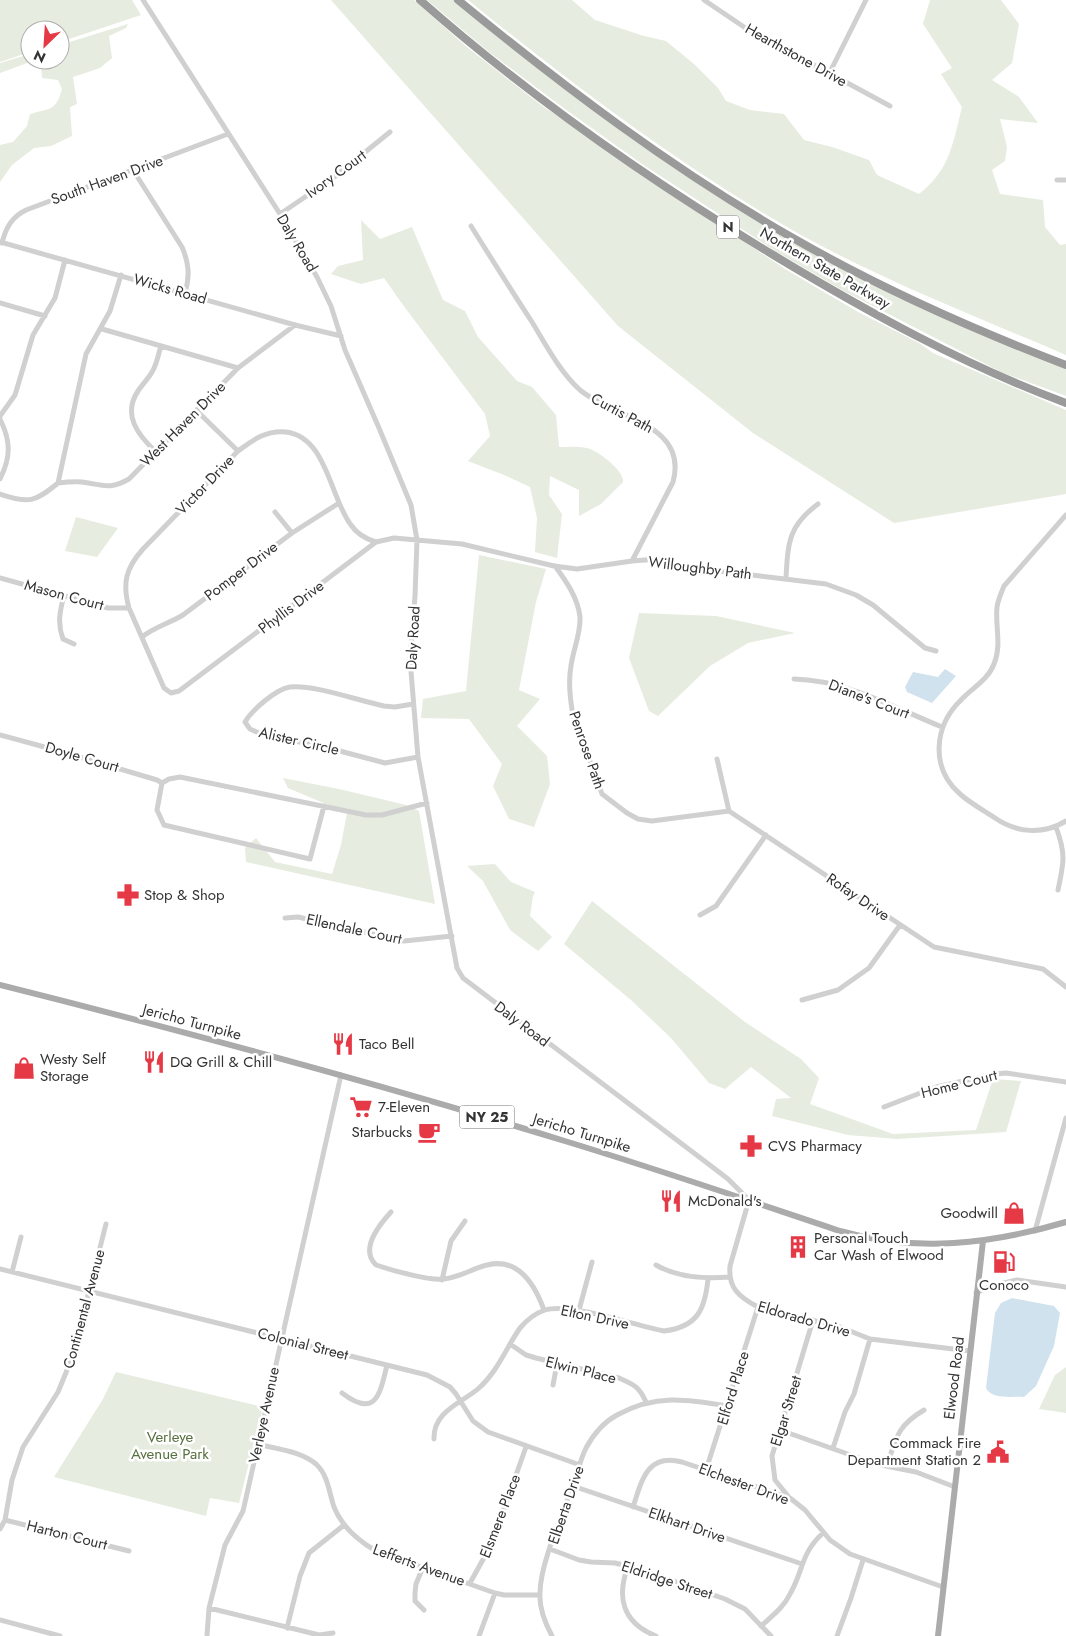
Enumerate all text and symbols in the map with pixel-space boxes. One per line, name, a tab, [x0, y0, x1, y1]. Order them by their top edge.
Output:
street label: Hearthstone Drive	[741, 18, 851, 92]
north arrow	[20, 20, 70, 70]
text: N	[30, 45, 49, 68]
street label: Ivory Court	[301, 144, 371, 203]
street label: South Haven Drive	[48, 149, 166, 211]
street label: Daly Road	[271, 210, 323, 276]
road number: N	[717, 216, 739, 238]
street label: Northern State Parkway	[756, 222, 895, 315]
street label: Wicks Road	[131, 268, 209, 310]
street label: West Haven Drive	[135, 376, 231, 472]
street label: Curtis Path	[587, 387, 657, 439]
street label: Victor Drive	[171, 450, 239, 520]
street label: Pomper Drive	[200, 536, 283, 606]
street label: Willoughby Path	[647, 551, 753, 585]
street label: Mason Court	[22, 574, 106, 616]
street label: Phyllis Drive	[254, 575, 329, 639]
street label: Daly Road	[400, 605, 426, 671]
street label: Diane's Court	[825, 674, 913, 725]
street label: Penrose Path	[563, 708, 611, 792]
street label: Alister Circle	[257, 721, 342, 761]
street label: Doyle Court	[43, 736, 122, 778]
street label: Rofay Drive	[822, 868, 894, 927]
pharmacy icon: Stop & Shop	[115, 882, 141, 908]
place label: Stop & Shop	[144, 884, 225, 906]
street label: Ellendale Court	[304, 908, 404, 950]
street label: Daly Road	[490, 996, 554, 1052]
street label: Jericho Turnpike	[138, 998, 244, 1046]
restaurant icon: Taco Bell	[330, 1031, 356, 1057]
place label: Taco Bell	[359, 1033, 415, 1055]
place label: Westy Self Storage	[40, 1048, 107, 1087]
restaurant icon: DQ Grill & Chill	[141, 1049, 167, 1075]
place label: DQ Grill & Chill	[170, 1051, 272, 1073]
shop icon: Westy Self Storage	[11, 1055, 37, 1081]
street label: Home Court	[919, 1064, 1000, 1104]
supermarket icon: 7-Eleven	[348, 1094, 374, 1120]
place label: 7-Eleven	[378, 1096, 430, 1118]
road number: NY 25	[460, 1106, 514, 1128]
street label: Jericho Turnpike	[528, 1107, 634, 1158]
cafe icon: Starbucks	[416, 1119, 442, 1145]
place label: Starbucks	[352, 1121, 412, 1143]
pharmacy icon: CVS Pharmacy	[738, 1133, 764, 1159]
place label: CVS Pharmacy	[768, 1135, 862, 1157]
restaurant icon: McDonald's	[658, 1188, 684, 1214]
place label: McDonald's	[688, 1190, 762, 1212]
shop icon: Goodwill	[1001, 1200, 1027, 1226]
place label: Goodwill	[940, 1202, 998, 1224]
place label: Personal Touch Car Wash of Elwood	[814, 1227, 944, 1266]
building icon: Personal Touch Car Wash of Elwood	[785, 1234, 811, 1260]
street label: Continental Avenue	[57, 1247, 111, 1371]
fuel station icon: Conoco	[991, 1249, 1017, 1275]
place label: Conoco	[979, 1274, 1029, 1296]
street label: Eldorado Drive	[755, 1295, 853, 1343]
street label: Elton Drive	[559, 1299, 631, 1335]
street label: Colonial Street	[255, 1322, 351, 1366]
street label: Elwood Road	[938, 1335, 970, 1421]
street label: Elford Place	[711, 1348, 755, 1428]
street label: Elwin Place	[543, 1351, 619, 1389]
street label: Verleye Avenue	[243, 1365, 285, 1465]
street label: Elgar Street	[765, 1373, 807, 1449]
park label: Verleye Avenue Park	[131, 1426, 209, 1465]
place label: Commack Fire Department Station 2	[848, 1432, 981, 1471]
public building icon: Commack Fire Department Station 2	[985, 1439, 1011, 1465]
street label: Elchester Drive	[696, 1457, 793, 1511]
street label: Elberta Drive	[542, 1462, 590, 1547]
street label: Elsmere Place	[474, 1471, 526, 1561]
street label: Elkhart Drive	[646, 1502, 729, 1549]
street label: Harton Court	[24, 1514, 110, 1556]
street label: Lefferts Avenue	[370, 1538, 468, 1592]
street label: Eldridge Street	[619, 1555, 716, 1605]

